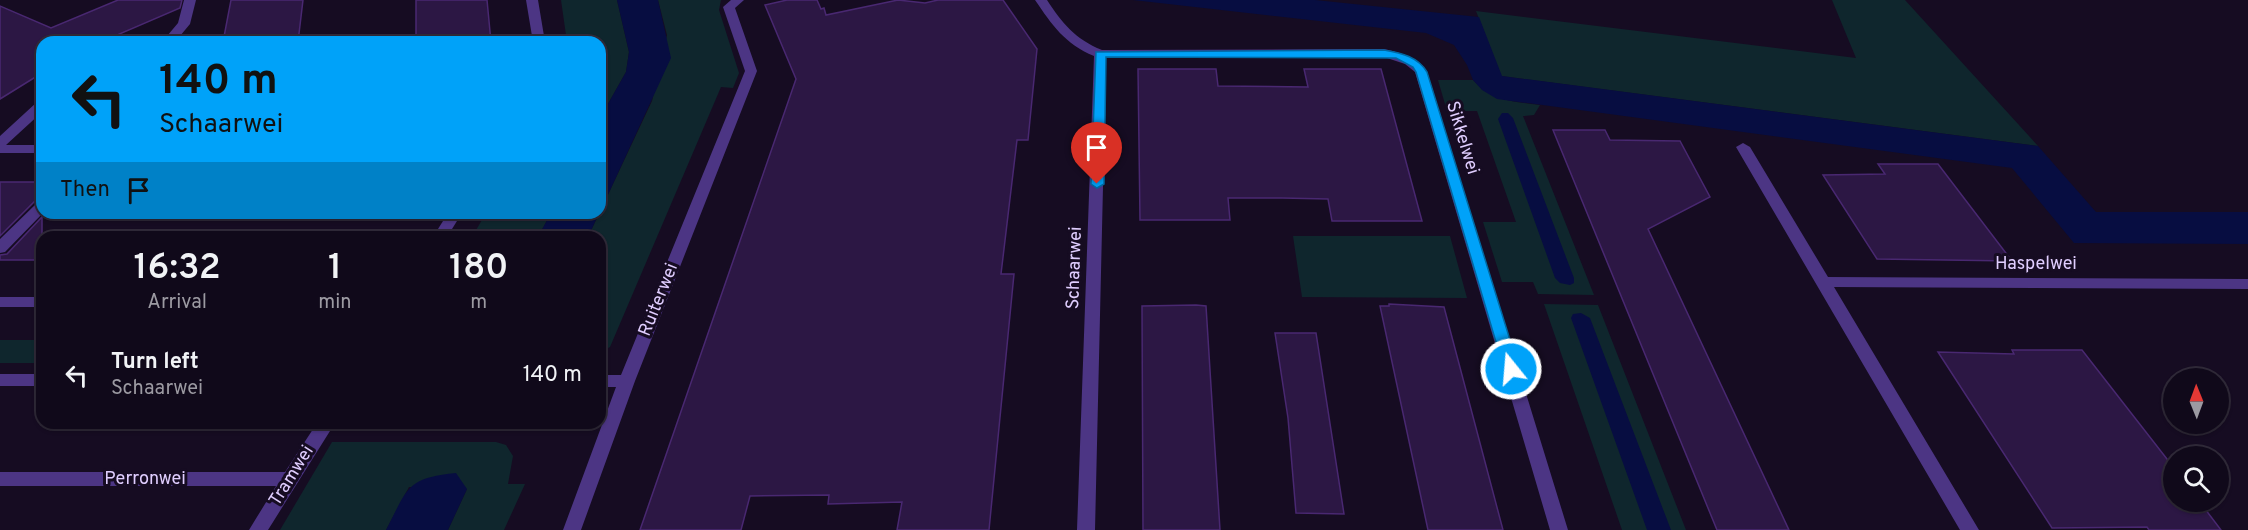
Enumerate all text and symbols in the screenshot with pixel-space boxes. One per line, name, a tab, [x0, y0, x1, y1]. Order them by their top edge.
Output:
text: 140 m	[159, 56, 278, 109]
icon: left	[60, 60, 138, 138]
street label: Sikkelwei	[1440, 99, 1484, 177]
text: Schaarwei	[159, 108, 283, 142]
pin	[1071, 122, 1122, 184]
icon: arrive	[1080, 131, 1113, 164]
icon: arrive	[122, 174, 155, 207]
text: Then	[60, 177, 110, 204]
street label: Schaarwei	[1062, 226, 1088, 310]
text: 16:32	[133, 246, 221, 292]
text: 1	[328, 246, 342, 292]
text: 180	[449, 246, 509, 292]
street label: Haspelwei	[1995, 253, 2077, 276]
street label: Ruiterwei	[634, 260, 684, 340]
text: Arrival	[147, 290, 207, 316]
text: min	[318, 290, 352, 316]
text: m	[470, 290, 487, 316]
position arrow	[1479, 337, 1543, 401]
text: Turn left	[111, 349, 199, 376]
icon: left	[60, 359, 93, 392]
text: 140 m	[523, 362, 582, 389]
north arrow	[2163, 368, 2229, 434]
map controls	[2163, 368, 2229, 512]
text: Schaarwei	[111, 376, 203, 402]
street label: Tramwei	[264, 441, 320, 511]
button: search	[2163, 446, 2229, 512]
street label: Perronwei	[104, 468, 186, 491]

